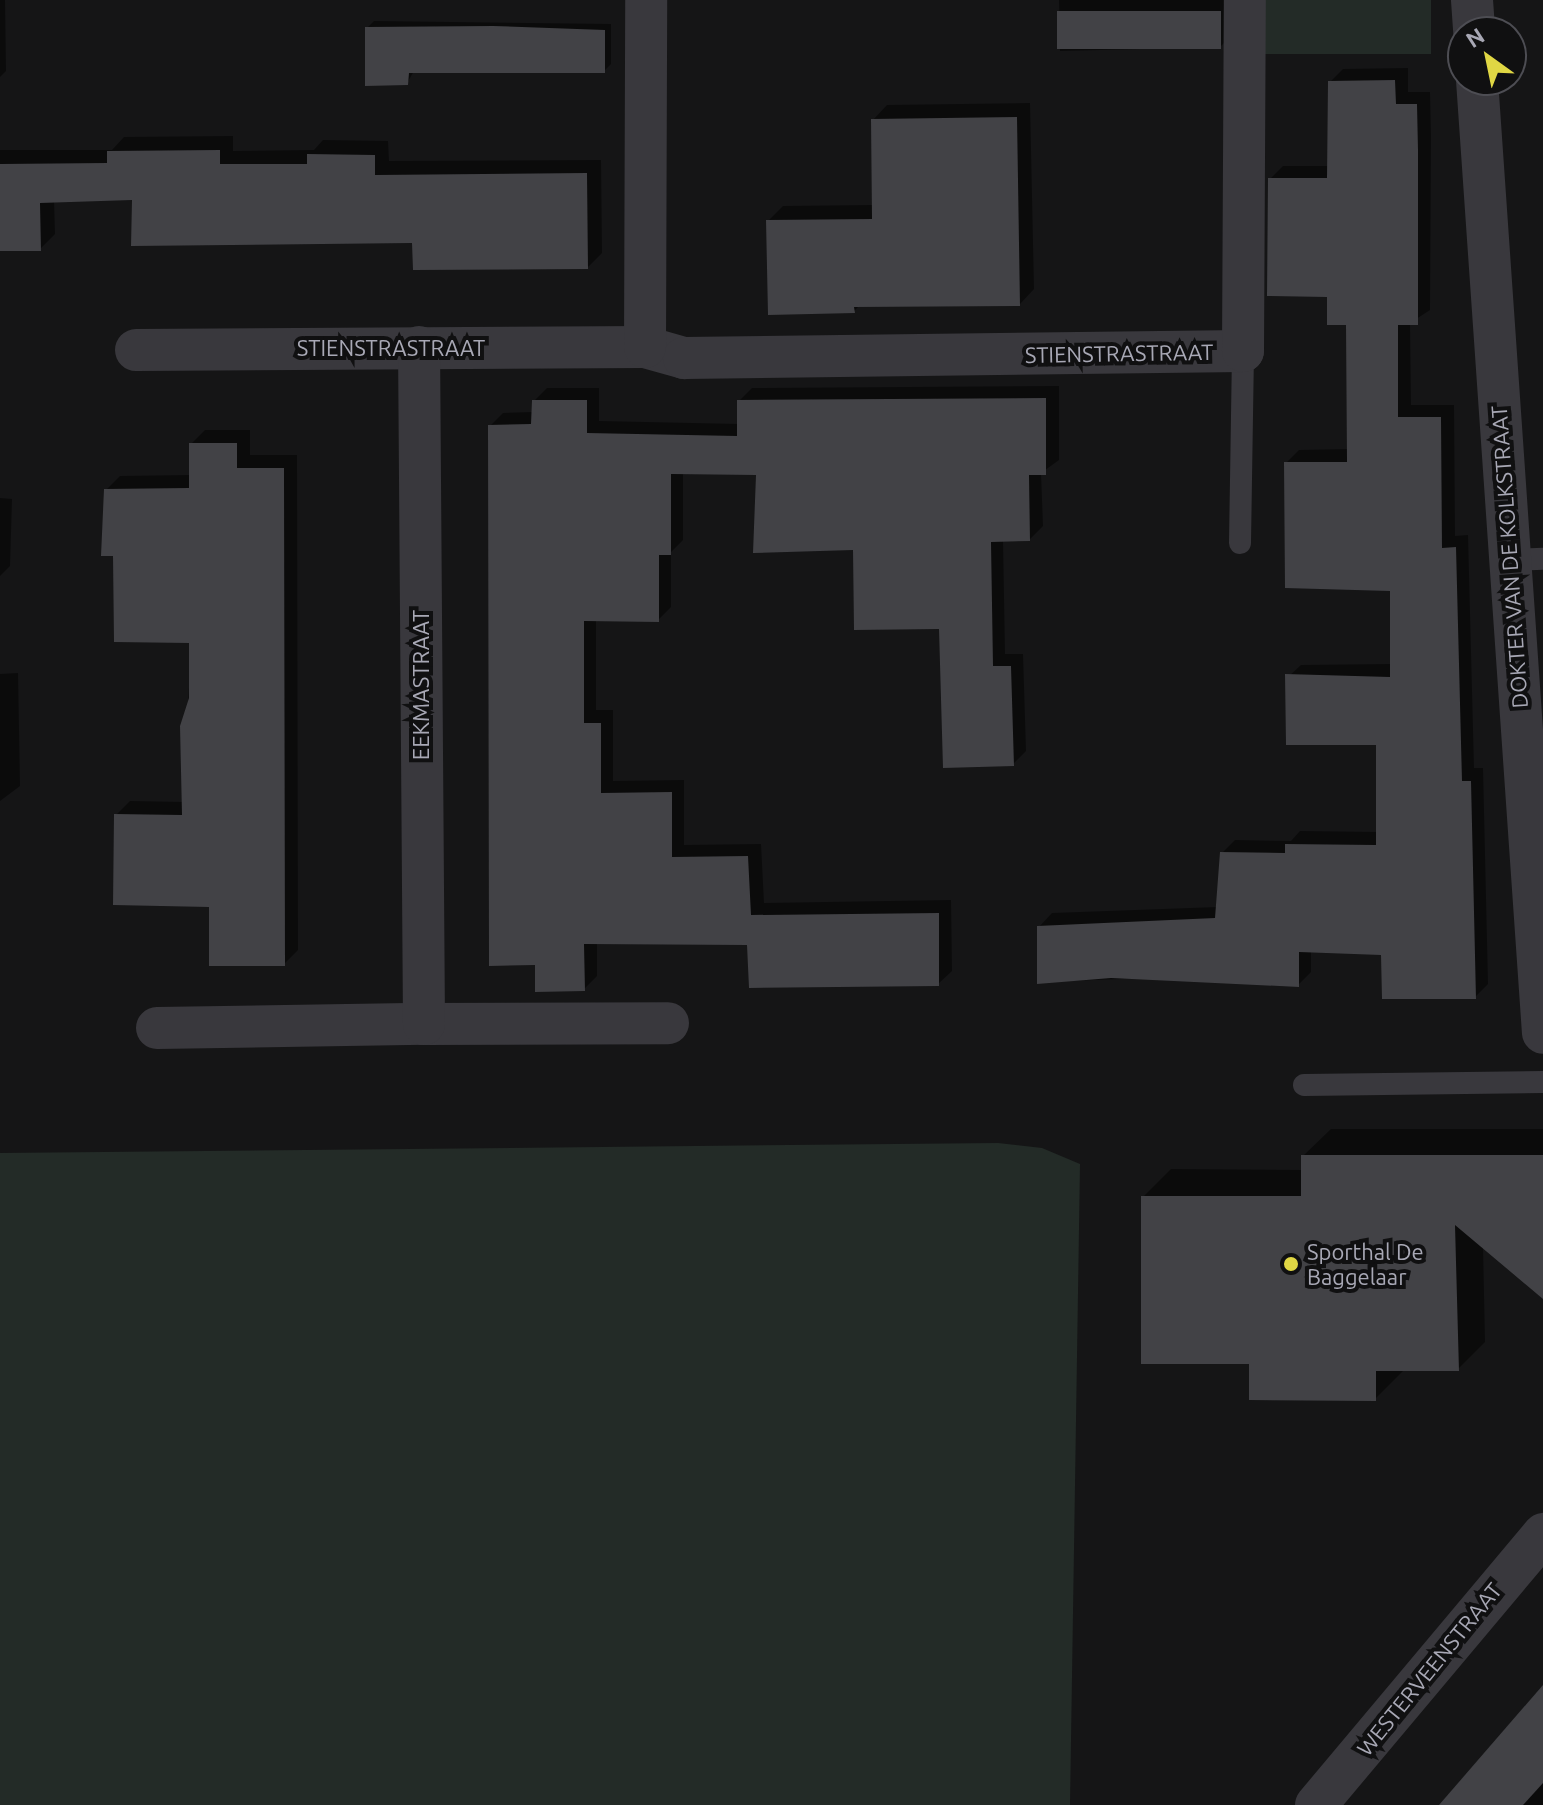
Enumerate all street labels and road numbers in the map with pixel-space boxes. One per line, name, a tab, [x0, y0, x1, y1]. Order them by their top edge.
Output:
street label: STIENSTRASTRAAT	[297, 335, 485, 361]
street label: STIENSTRASTRAAT	[1025, 338, 1213, 368]
street label: DOKTER VAN DE KOLKSTRAAT	[1485, 405, 1533, 709]
street label: EEKMASTRAAT	[408, 610, 434, 760]
street label: WESTERVEENSTRAAT	[1351, 1577, 1507, 1761]

